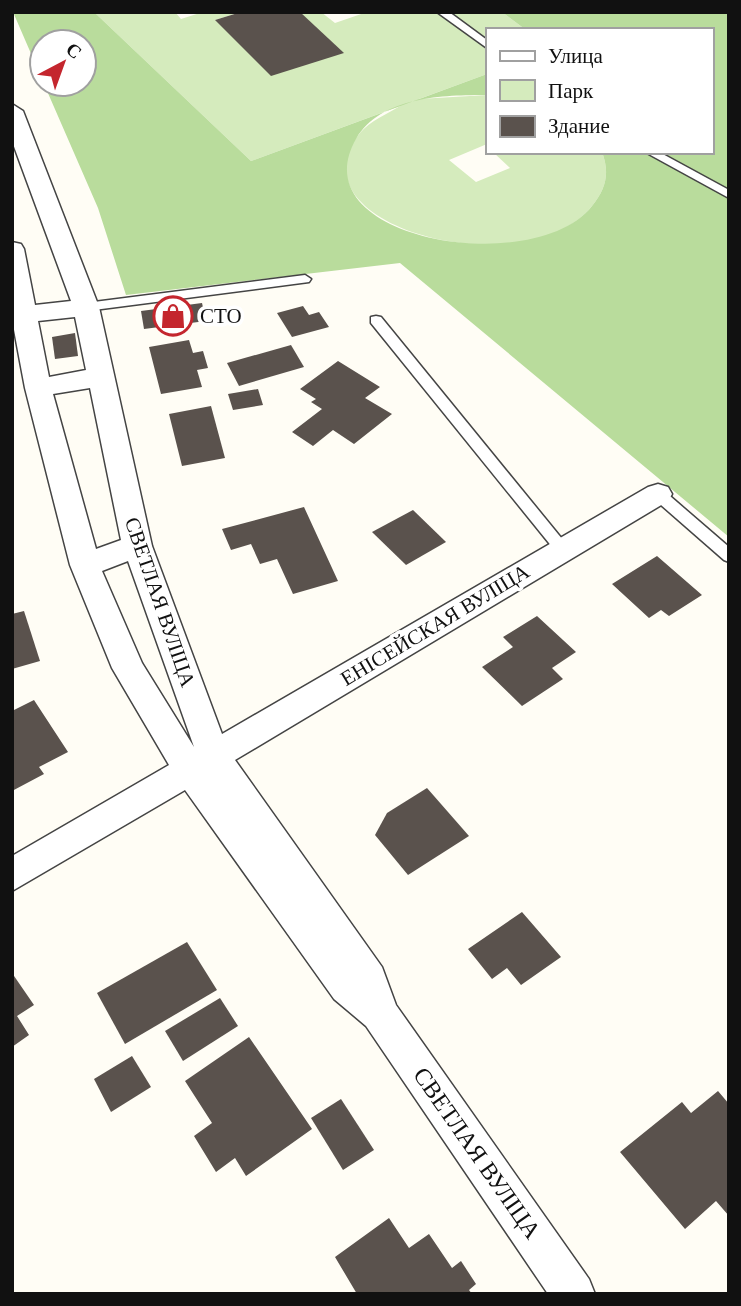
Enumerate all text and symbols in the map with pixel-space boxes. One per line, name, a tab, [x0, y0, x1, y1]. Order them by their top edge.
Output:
north arrow	[28, 28, 98, 98]
legend	[486, 28, 713, 154]
text: С	[62, 38, 86, 63]
text: Улица	[548, 44, 603, 68]
text: Парк	[548, 79, 594, 103]
text: Здание	[548, 114, 610, 138]
shop icon: СТО	[152, 295, 194, 337]
place label: СТО	[200, 304, 242, 328]
street label: СВЕТЛАЯ ВУЛІЦА	[120, 514, 201, 691]
street label: ЕНІСЕЙСКАЯ ВУЛІЦА	[336, 559, 534, 691]
street label: СВЕТЛАЯ ВУЛІЦА	[408, 1062, 546, 1244]

